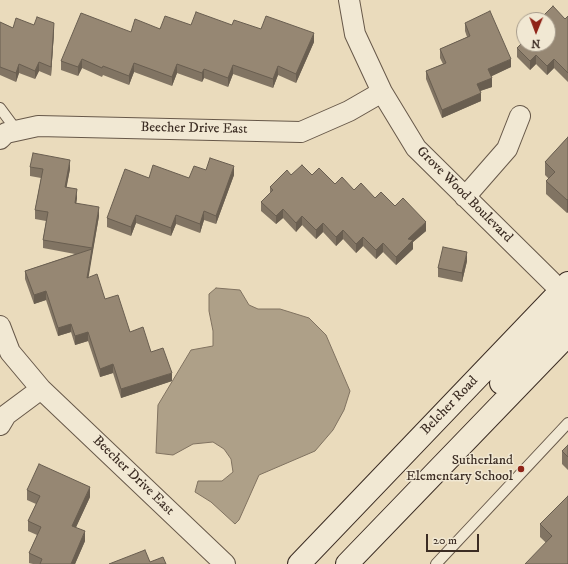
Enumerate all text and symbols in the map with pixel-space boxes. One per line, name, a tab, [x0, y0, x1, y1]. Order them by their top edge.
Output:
north arrow	[516, 12, 556, 52]
text: N	[531, 36, 540, 50]
street label: Beecher Drive East	[140, 120, 248, 138]
street label: Grove Wood Boulevard	[412, 143, 516, 247]
street label: Belcher Road	[418, 373, 482, 439]
street label: Beecher Drive East	[89, 433, 177, 519]
place label: Sutherland Elementary School	[406, 453, 513, 486]
marker: Sutherland Elementary School	[516, 464, 526, 474]
scale bar	[428, 526, 481, 552]
text: 20 m	[433, 533, 457, 548]

